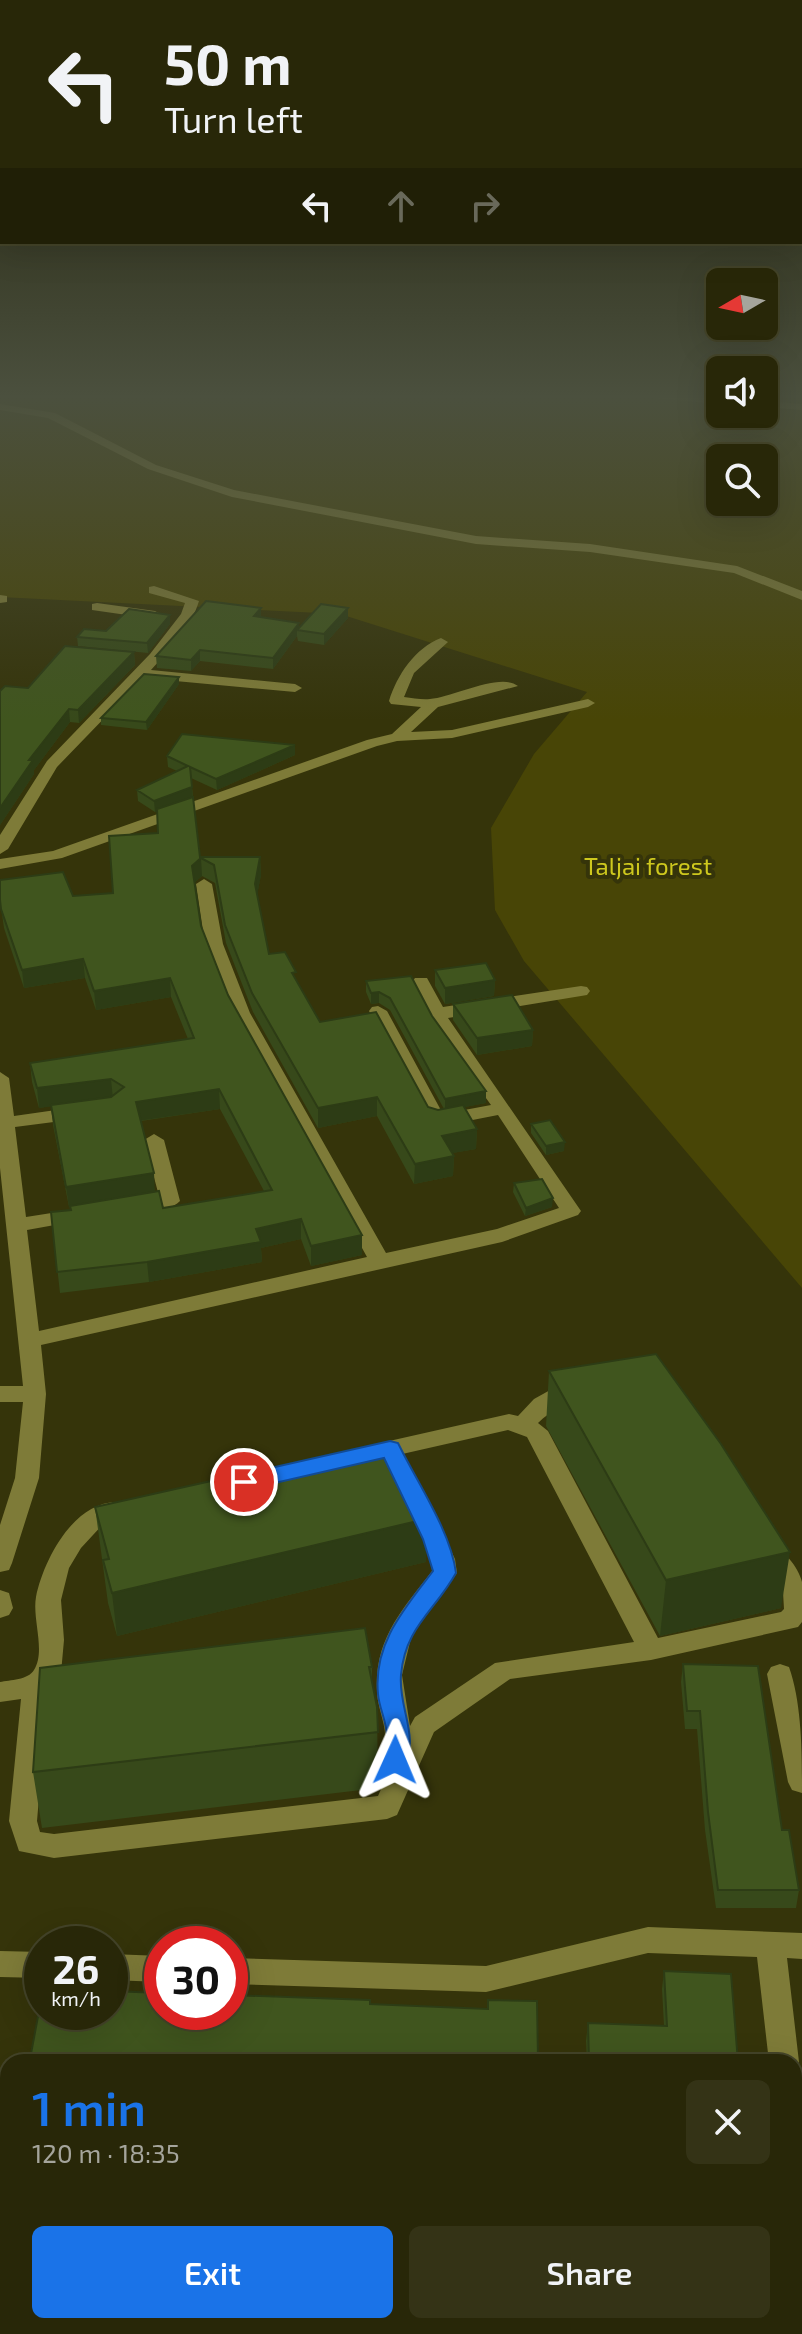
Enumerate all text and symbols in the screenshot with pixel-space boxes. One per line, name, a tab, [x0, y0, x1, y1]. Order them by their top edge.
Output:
text: 50 m	[164, 29, 292, 96]
icon: left	[32, 32, 136, 136]
text: Turn left	[164, 97, 303, 140]
icon: left	[295, 184, 339, 228]
icon: ahead	[379, 184, 423, 228]
icon: right	[463, 184, 507, 228]
north arrow	[706, 268, 778, 340]
map controls	[706, 268, 778, 516]
button: sound	[706, 356, 778, 428]
button: search	[706, 444, 778, 516]
park label: Taljai forest	[584, 851, 712, 880]
pin	[210, 1448, 278, 1516]
icon: arrive	[222, 1460, 266, 1504]
position arrow	[353, 1718, 437, 1802]
speed limit sign: 30	[144, 1926, 248, 2030]
text: 26	[53, 1944, 99, 1992]
text: km/h	[51, 1986, 101, 2010]
text: 1 min	[32, 2078, 146, 2136]
button: close	[686, 2080, 770, 2164]
text: 120 m · 18:35	[32, 2137, 180, 2168]
button: Exit	[32, 2226, 393, 2318]
button: Share	[409, 2226, 770, 2318]

